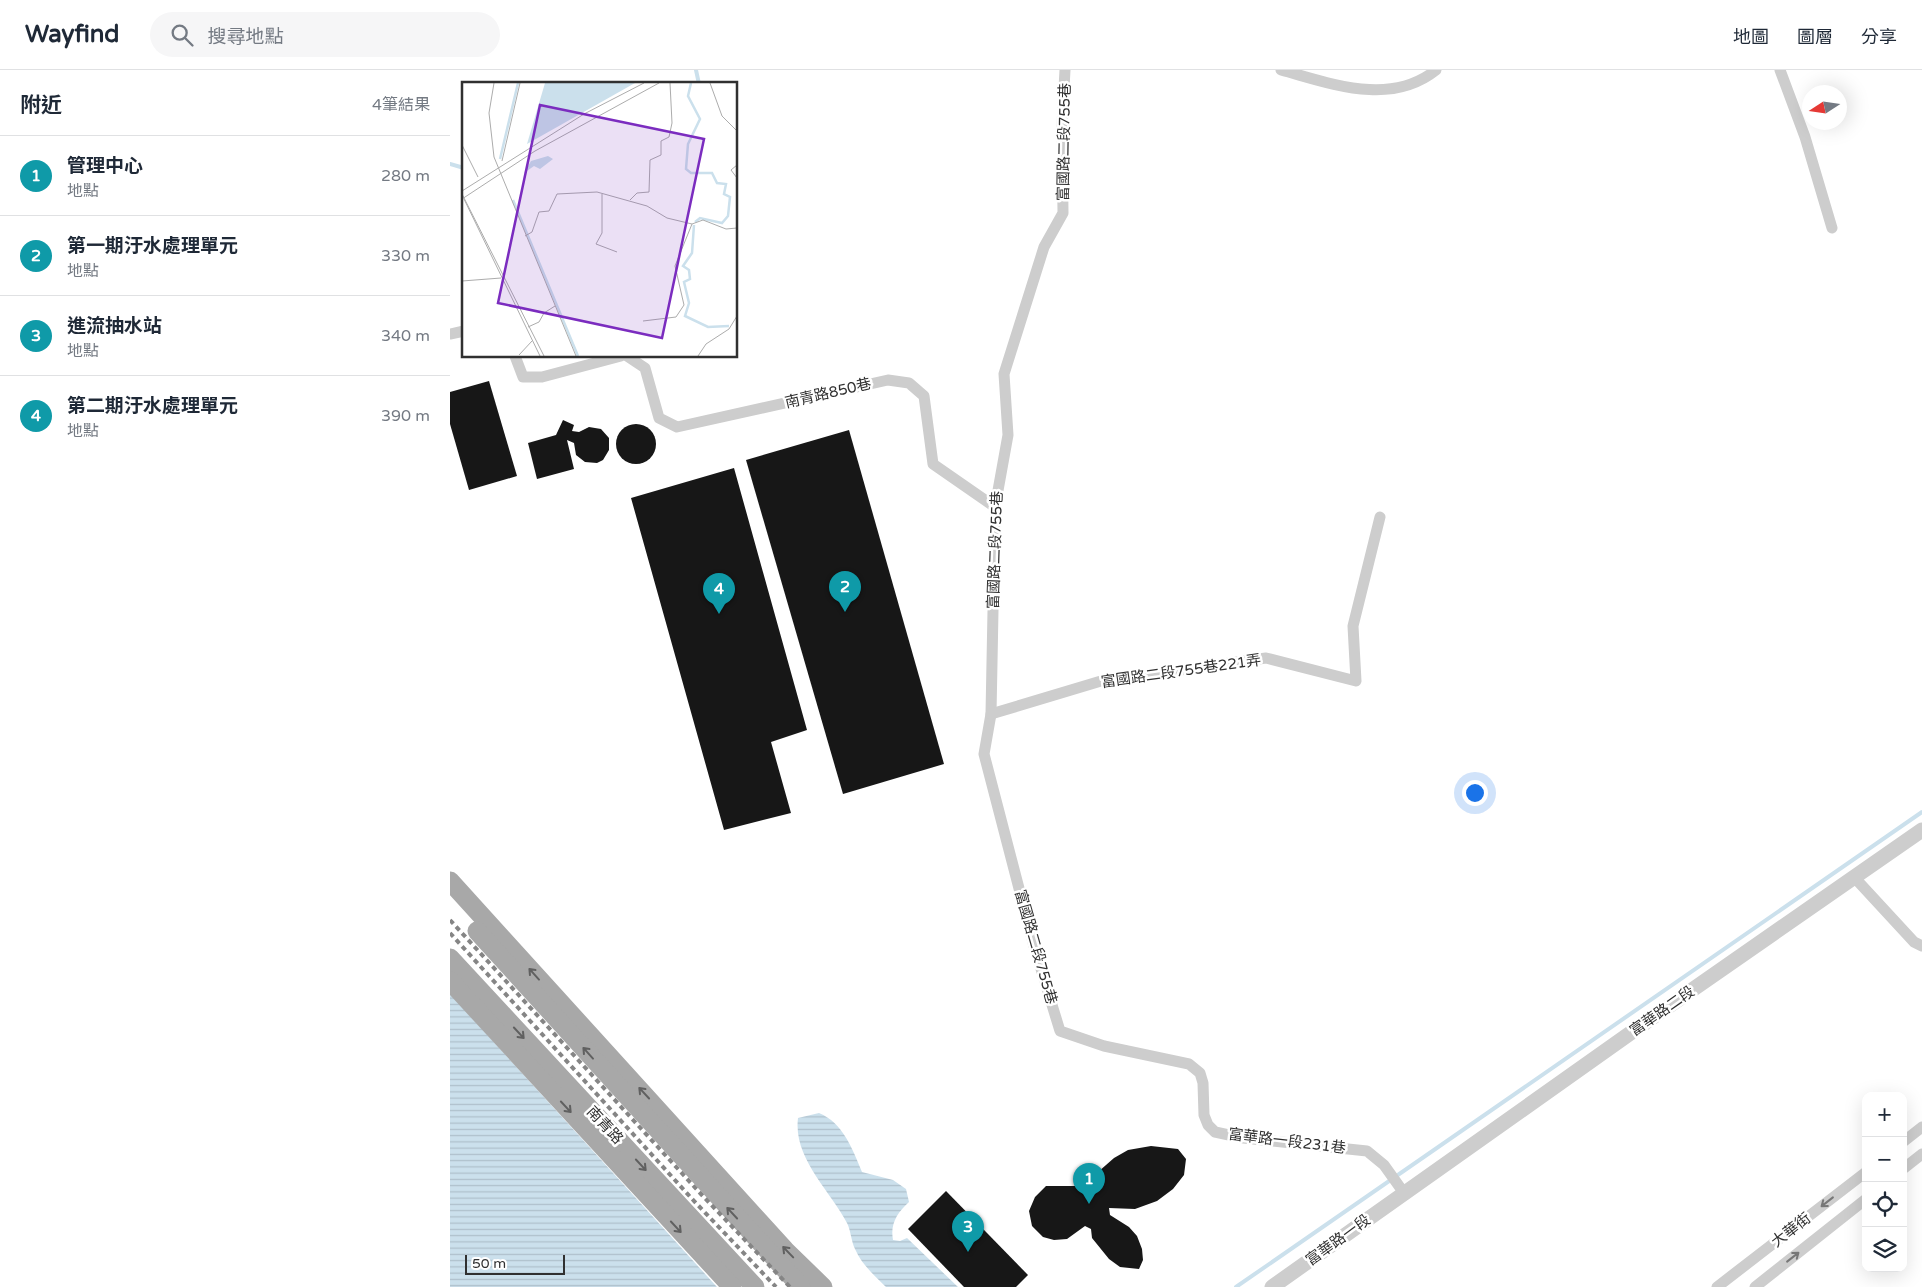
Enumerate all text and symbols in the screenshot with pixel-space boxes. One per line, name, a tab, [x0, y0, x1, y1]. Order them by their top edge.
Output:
search box	[150, 12, 500, 57]
text: Wayfind	[25, 20, 120, 49]
icon: search	[168, 21, 196, 49]
text: 搜尋地點	[208, 26, 284, 48]
text: 地圖	[1733, 26, 1769, 48]
text: 圖層	[1797, 26, 1833, 48]
text: 分享	[1861, 26, 1897, 48]
inset map	[462, 82, 738, 358]
street label: 富國路二段755巷	[1054, 83, 1074, 201]
north arrow	[1802, 85, 1847, 130]
text: 附近	[20, 93, 62, 118]
text: 4筆結果	[372, 95, 430, 115]
text: 管理中心	[67, 155, 143, 177]
text: 1	[31, 166, 41, 186]
text: 280 m	[381, 166, 430, 186]
text: 地點	[67, 181, 99, 201]
text: 第一期汙水處理單元	[67, 235, 238, 257]
text: 2	[31, 246, 41, 266]
text: 330 m	[381, 246, 430, 266]
text: 地點	[67, 261, 99, 281]
text: 進流抽水站	[67, 315, 162, 337]
text: 3	[31, 326, 41, 346]
text: 340 m	[381, 326, 430, 346]
text: 地點	[67, 341, 99, 361]
street label: 南青路850巷	[783, 374, 873, 412]
text: 第二期汙水處理單元	[67, 395, 238, 417]
text: 4	[31, 406, 41, 426]
text: 390 m	[381, 406, 430, 426]
text: 地點	[67, 421, 99, 441]
street label: 富國路二段755巷	[984, 491, 1006, 609]
pin: 2	[829, 571, 861, 612]
pin: 4	[703, 573, 735, 614]
street label: 富國路二段755巷221弄	[1100, 651, 1262, 691]
your location	[1462, 780, 1488, 806]
street label: 富國路二段755巷	[1011, 888, 1061, 1006]
one-way arrow	[528, 967, 540, 980]
street label: 富華路二段	[1626, 982, 1698, 1040]
one-way arrow	[513, 1026, 525, 1039]
one-way arrow	[582, 1047, 594, 1060]
one-way arrow	[638, 1087, 650, 1099]
map controls	[1862, 1092, 1907, 1272]
button: +	[1862, 1092, 1907, 1137]
one-way arrow	[560, 1101, 572, 1114]
street label: 南青路	[583, 1102, 627, 1148]
street label: 富華路一段231巷	[1227, 1125, 1347, 1157]
button: −	[1862, 1137, 1907, 1182]
one-way arrow	[635, 1158, 647, 1171]
pin: 1	[1073, 1163, 1105, 1204]
button: locate	[1862, 1182, 1907, 1227]
one-way arrow	[1821, 1196, 1834, 1207]
one-way arrow	[726, 1206, 738, 1219]
street label: 大華街	[1768, 1209, 1814, 1251]
pin: 3	[952, 1211, 984, 1252]
street label: 富華路一段	[1302, 1211, 1374, 1269]
one-way arrow	[670, 1220, 682, 1233]
button: layers	[1862, 1227, 1907, 1272]
one-way arrow	[782, 1246, 794, 1259]
one-way arrow	[1786, 1251, 1799, 1262]
scale bar	[465, 1252, 565, 1275]
text: 50 m	[472, 1255, 506, 1272]

